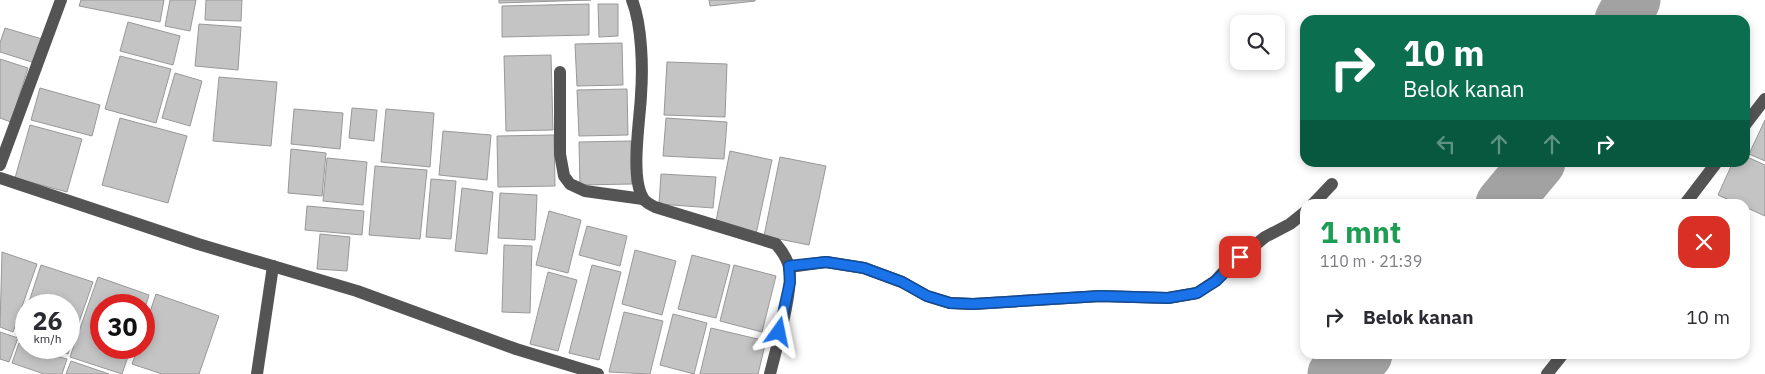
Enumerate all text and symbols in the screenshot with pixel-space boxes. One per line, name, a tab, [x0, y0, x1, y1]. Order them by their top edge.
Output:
map controls	[1230, 15, 1285, 70]
button: search	[1230, 15, 1285, 70]
text: 10 m	[1403, 30, 1485, 76]
icon: right	[1320, 35, 1385, 100]
text: Belok kanan	[1403, 74, 1525, 103]
icon: left	[1432, 130, 1460, 158]
icon: ahead	[1485, 130, 1513, 158]
icon: ahead	[1538, 130, 1566, 158]
icon: right	[1591, 130, 1619, 158]
text: 1 mnt	[1320, 212, 1401, 251]
button: close	[1678, 216, 1730, 268]
pin	[1219, 236, 1261, 278]
icon: arrive	[1226, 243, 1254, 271]
text: 110 m · 21:39	[1320, 251, 1422, 271]
speed limit sign: 30	[90, 294, 155, 359]
icon: right	[1320, 303, 1348, 331]
text: 26	[32, 304, 63, 337]
position arrow	[752, 305, 804, 357]
text: Belok kanan	[1363, 305, 1474, 329]
text: 10 m	[1686, 305, 1730, 329]
text: km/h	[33, 331, 62, 346]

